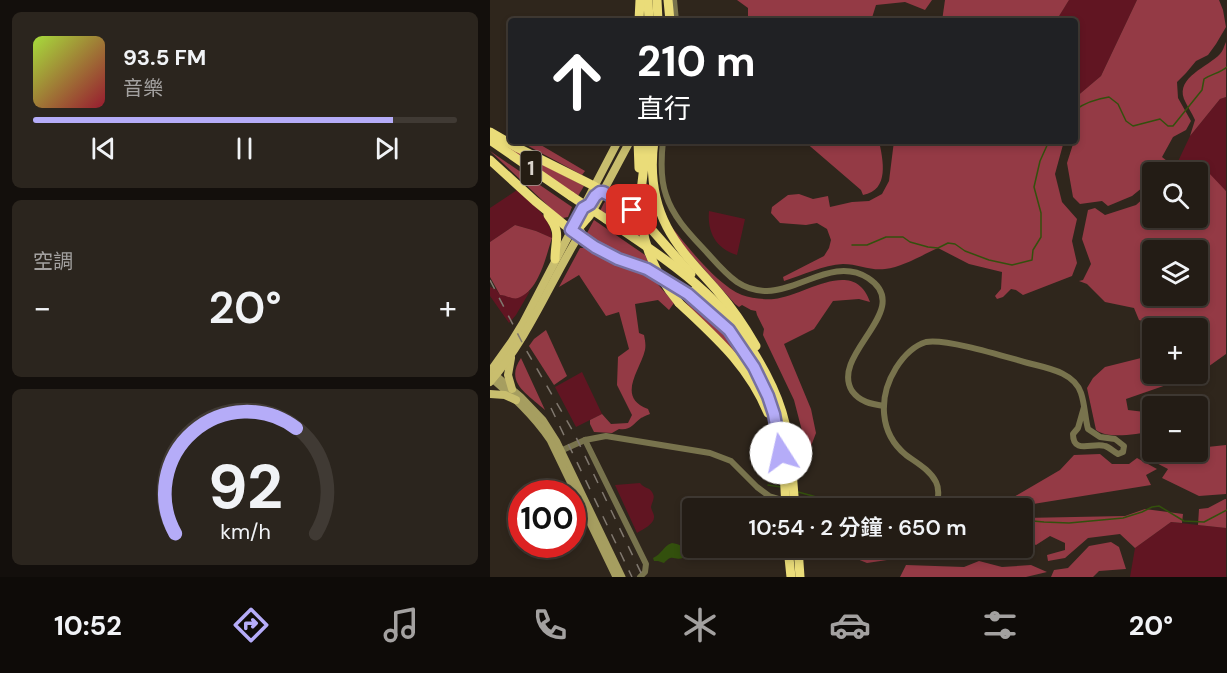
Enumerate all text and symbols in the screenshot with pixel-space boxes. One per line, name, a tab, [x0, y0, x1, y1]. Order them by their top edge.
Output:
text: 210 m	[637, 34, 755, 89]
icon: ahead	[538, 42, 616, 120]
text: 93.5 FM	[123, 43, 206, 72]
text: 音樂	[123, 75, 163, 101]
text: 直行	[637, 91, 691, 126]
icon: previous	[87, 132, 120, 165]
icon: pause	[228, 132, 261, 165]
icon: next	[370, 132, 403, 165]
road number: 1	[520, 151, 541, 185]
map controls	[1142, 162, 1208, 462]
button: search	[1142, 162, 1208, 228]
pin	[606, 184, 657, 235]
icon: arrive	[615, 193, 648, 226]
button: layers	[1142, 240, 1208, 306]
text: 空調	[33, 248, 73, 274]
text: 20°	[208, 278, 282, 337]
text: −	[33, 286, 51, 329]
text: +	[439, 286, 457, 329]
button: +	[1142, 318, 1208, 384]
button: −	[1142, 396, 1208, 462]
position arrow	[749, 421, 813, 485]
text: 92	[207, 446, 283, 527]
speed limit sign: 100	[508, 480, 586, 558]
text: 10:54 · 2 分鐘 · 650 m	[749, 513, 967, 542]
text: km/h	[220, 518, 270, 546]
icon: directions	[230, 604, 272, 646]
icon: music	[380, 604, 422, 646]
icon: phone	[529, 604, 571, 646]
icon: climate	[679, 604, 721, 646]
icon: car	[829, 604, 871, 646]
icon: filters	[979, 604, 1021, 646]
text: 10:52	[54, 608, 122, 643]
text: 20°	[1129, 608, 1173, 643]

